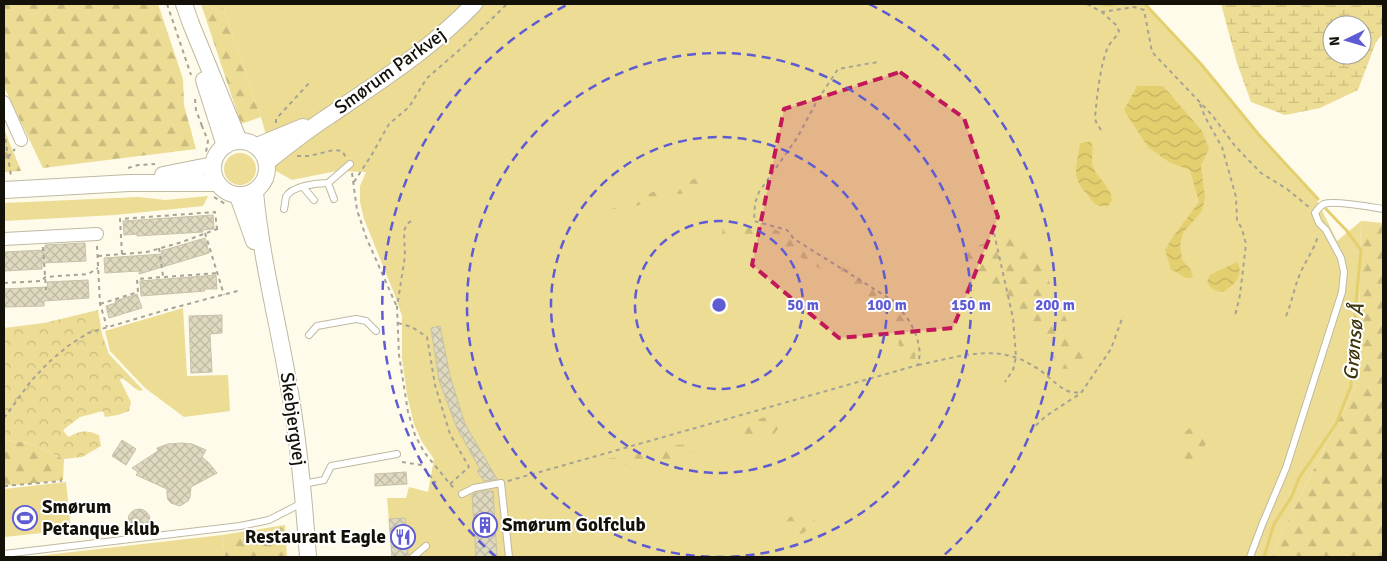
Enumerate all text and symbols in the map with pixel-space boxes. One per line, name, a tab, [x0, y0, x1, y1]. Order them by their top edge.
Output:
north arrow	[1322, 15, 1372, 65]
street label: Smørum Parkvej	[330, 22, 450, 120]
text: N	[1326, 35, 1343, 47]
centre of rings	[710, 296, 728, 314]
text: 50 m	[787, 296, 819, 314]
text: 100 m	[867, 296, 907, 314]
text: 150 m	[951, 296, 991, 314]
text: 200 m	[1035, 296, 1075, 314]
water label: Grønsø Å	[1338, 302, 1370, 381]
street label: Skebjergvej	[275, 371, 311, 467]
place label: Smørum Petanque klub	[42, 495, 160, 541]
sports icon: Smørum Petanque klub	[12, 505, 38, 531]
building icon: Smørum Golfclub	[472, 512, 498, 538]
place label: Smørum Golfclub	[502, 513, 646, 537]
restaurant icon: Restaurant Eagle	[390, 524, 416, 550]
place label: Restaurant Eagle	[245, 525, 386, 549]

